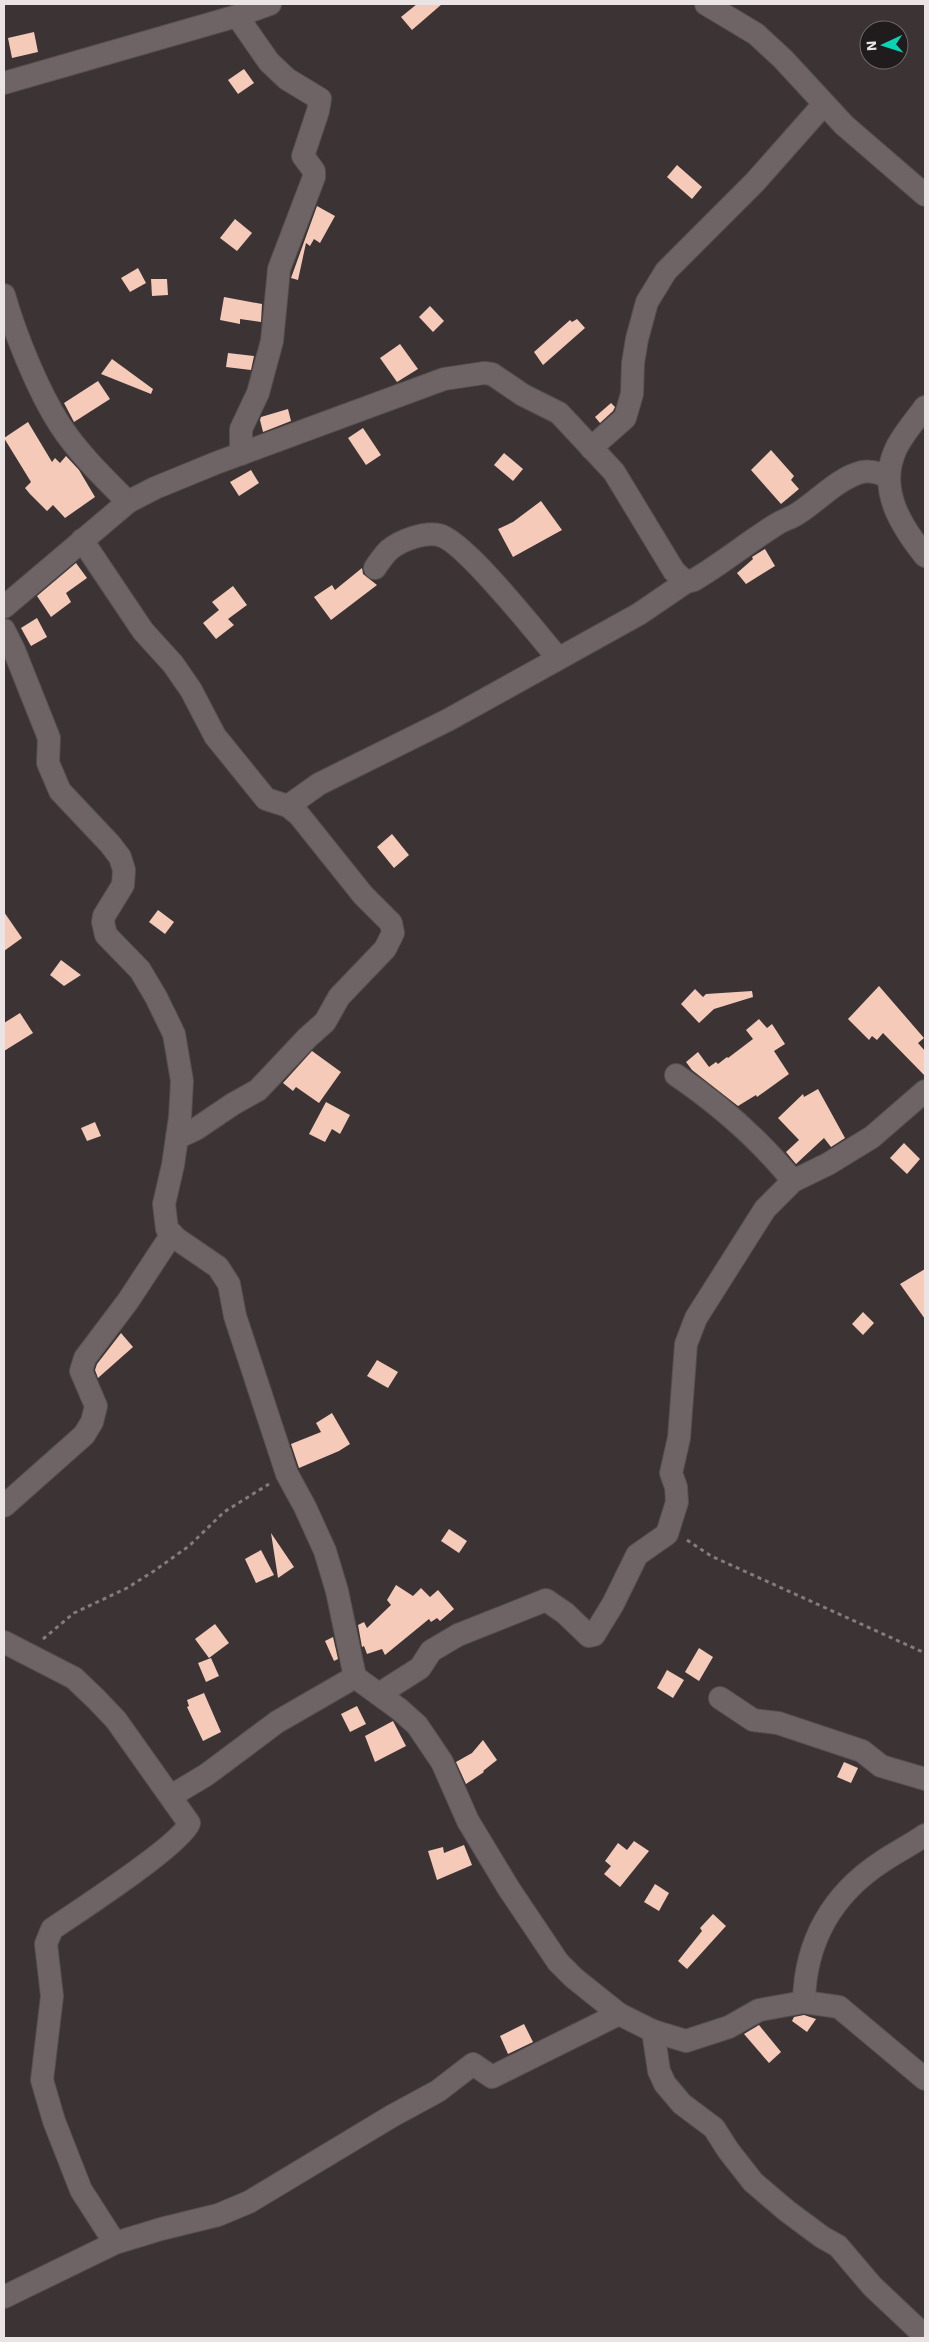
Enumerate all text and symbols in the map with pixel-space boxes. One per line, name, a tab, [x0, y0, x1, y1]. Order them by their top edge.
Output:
north arrow	[859, 20, 909, 70]
text: N	[863, 40, 879, 52]

